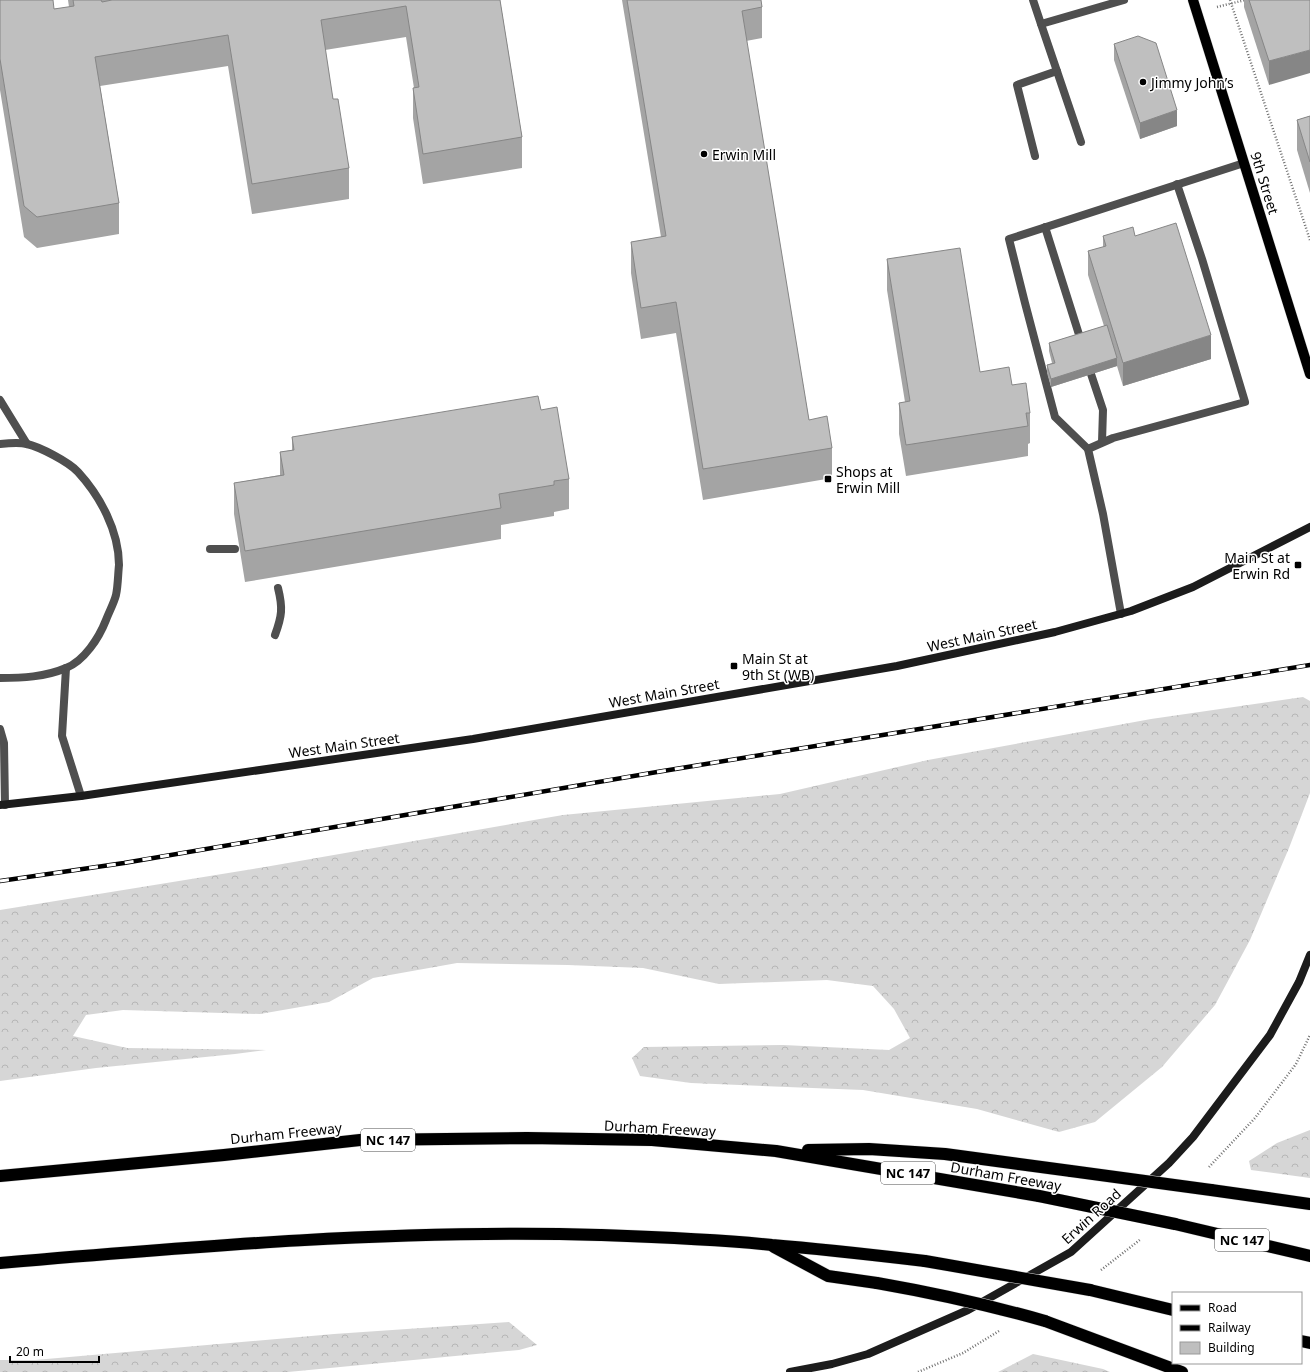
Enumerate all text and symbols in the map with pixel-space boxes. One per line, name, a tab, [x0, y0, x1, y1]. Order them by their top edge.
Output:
place label: Jimmy John’s	[1149, 73, 1234, 92]
marker: Jimmy John’s	[1138, 77, 1148, 87]
place label: Erwin Mill	[712, 145, 776, 164]
marker: Erwin Mill	[699, 149, 709, 159]
street label: 9th Street	[1246, 149, 1284, 217]
place label: Shops at Erwin Mill	[836, 462, 900, 497]
marker: Shops at Erwin Mill	[823, 474, 833, 484]
place label: Main St at Erwin Rd	[1224, 548, 1290, 583]
marker: Main St at Erwin Rd	[1293, 560, 1303, 570]
street label: West Main Street	[925, 614, 1039, 656]
place label: Main St at 9th St (WB)	[742, 649, 814, 684]
marker: Main St at 9th St (WB)	[729, 661, 739, 671]
street label: West Main Street	[607, 674, 721, 712]
street label: West Main Street	[287, 728, 401, 762]
street label: Durham Freeway	[603, 1116, 717, 1140]
street label: Durham Freeway	[229, 1118, 344, 1148]
road number: NC 147	[361, 1129, 415, 1151]
street label: Durham Freeway	[949, 1157, 1064, 1195]
road number: NC 147	[881, 1162, 935, 1184]
street label: Erwin Road	[1057, 1184, 1125, 1248]
road number: NC 147	[1215, 1229, 1269, 1251]
legend	[1172, 1292, 1302, 1364]
text: Road	[1208, 1299, 1237, 1316]
text: Railway	[1208, 1319, 1252, 1336]
scale bar	[10, 1338, 99, 1364]
text: Building	[1208, 1339, 1255, 1356]
text: 20 m	[16, 1343, 44, 1360]

